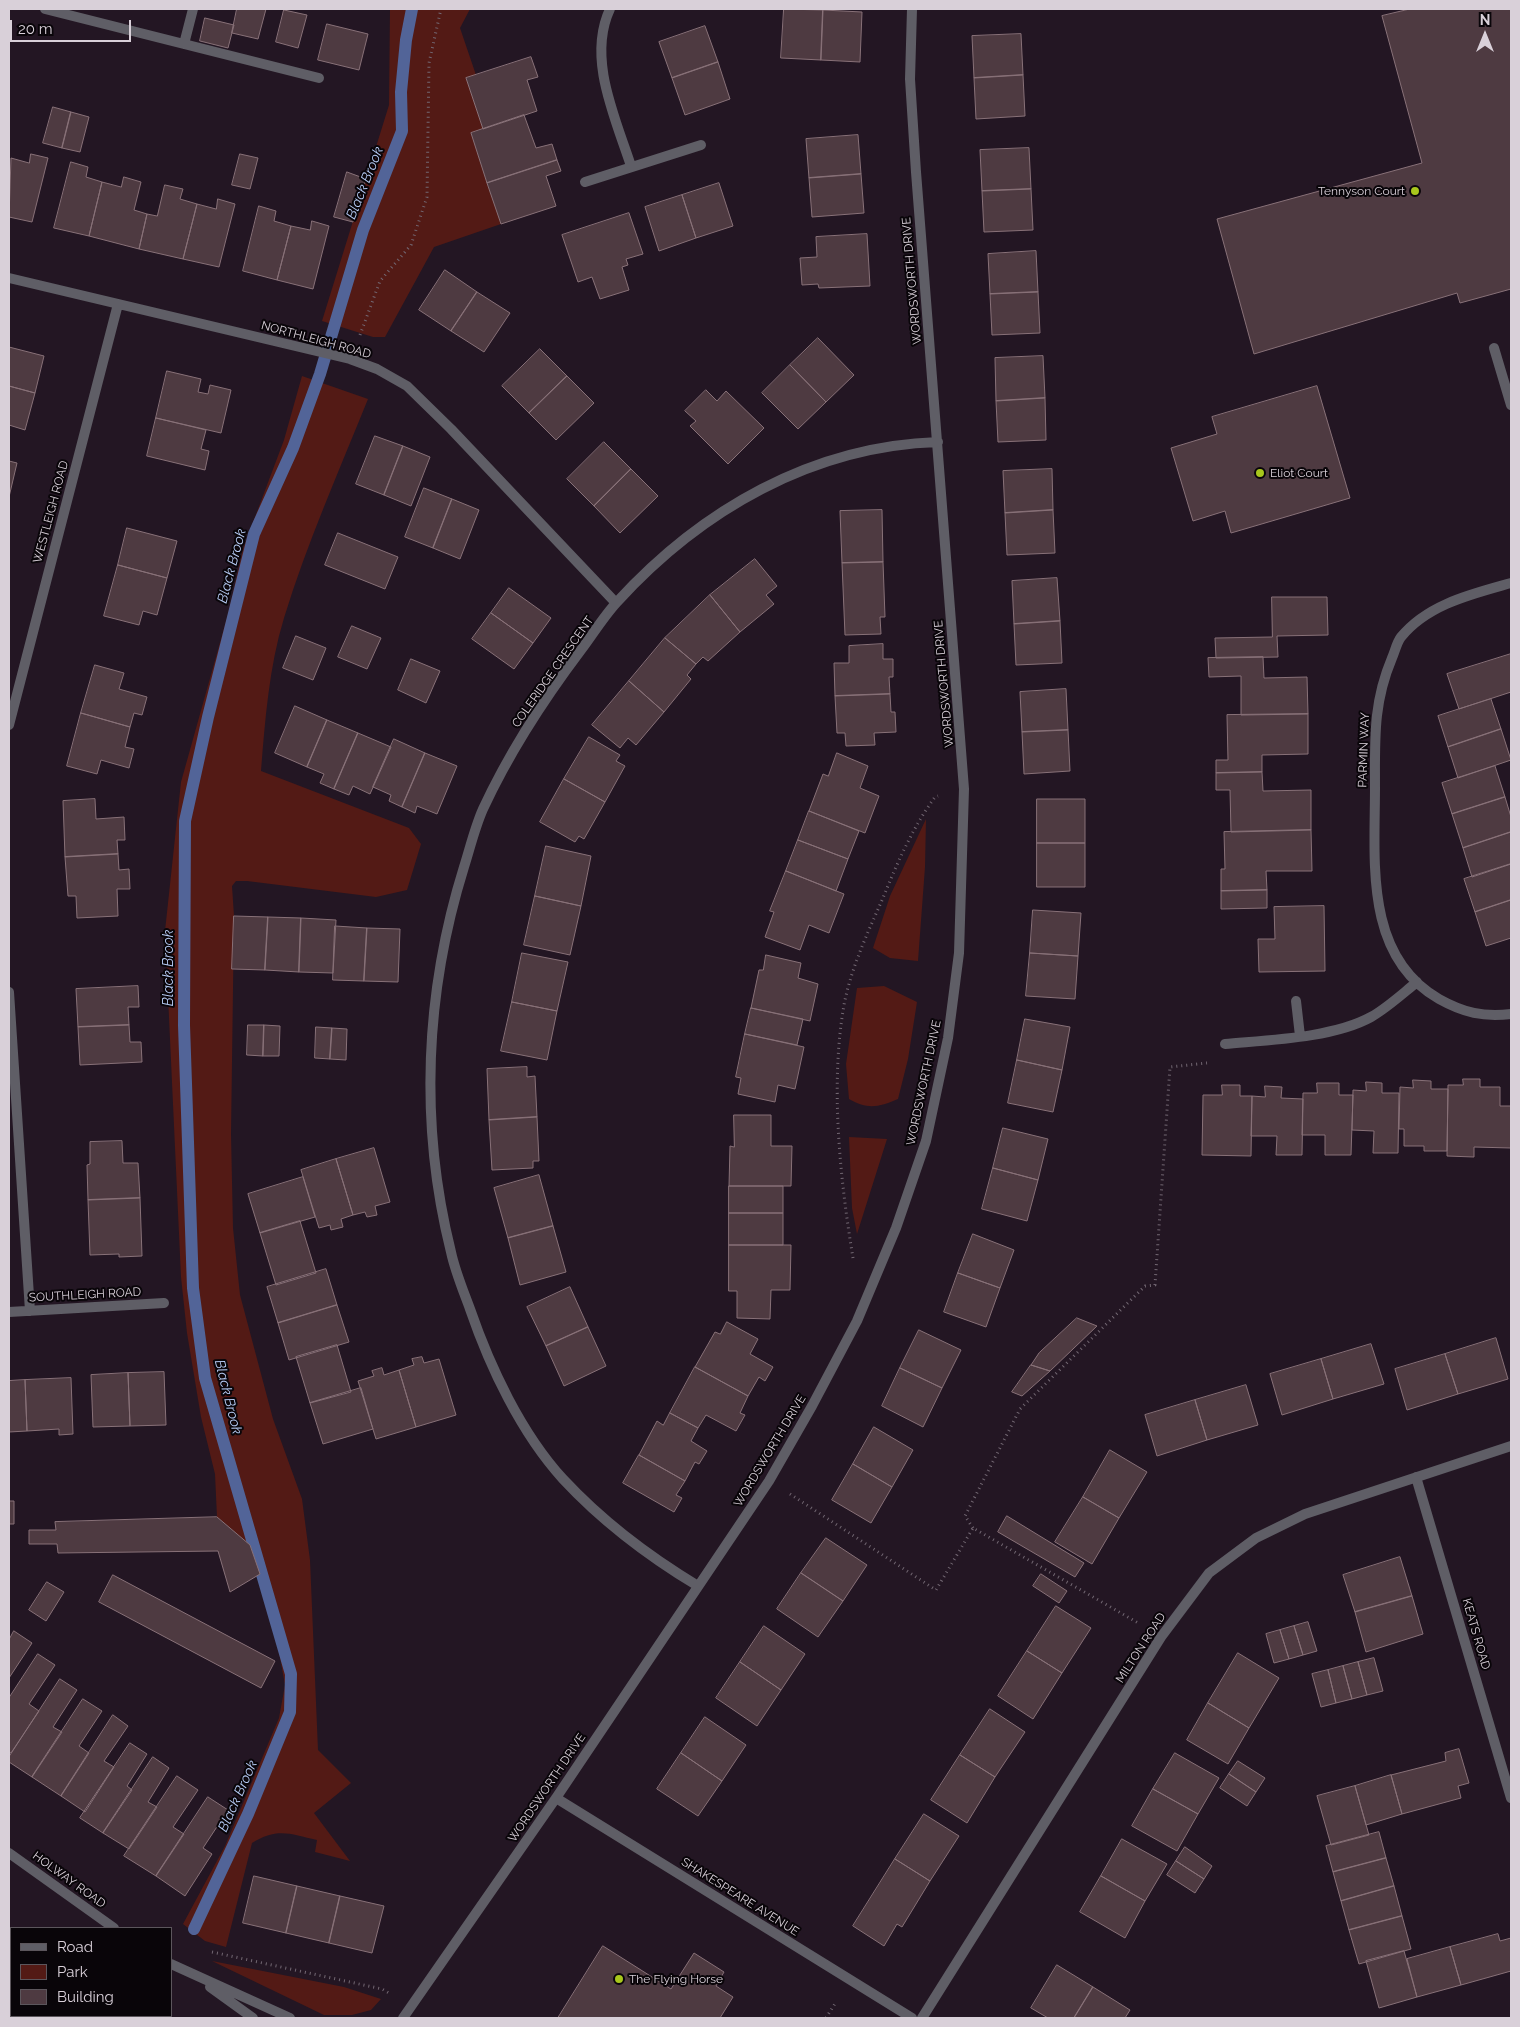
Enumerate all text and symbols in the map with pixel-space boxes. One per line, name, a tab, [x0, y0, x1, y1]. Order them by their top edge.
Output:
scale bar	[12, 10, 134, 42]
north arrow	[1460, 10, 1510, 60]
text: N	[1480, 12, 1490, 28]
text: 20 m	[18, 20, 53, 38]
water label: Black Brook	[343, 144, 387, 222]
place label: Tennyson Court	[1318, 184, 1405, 198]
marker: Tennyson Court	[1409, 185, 1421, 197]
street label: WORDSWORTH DRIVE	[899, 217, 925, 345]
street label: NORTHLEIGH ROAD	[259, 318, 373, 362]
street label: WESTLEIGH ROAD	[30, 459, 72, 565]
place label: Eliot Court	[1270, 466, 1328, 480]
marker: Eliot Court	[1254, 467, 1266, 479]
water label: Black Brook	[214, 527, 250, 605]
street label: COLERIDGE CRESCENT	[509, 614, 597, 730]
street label: WORDSWORTH DRIVE	[931, 620, 957, 748]
street label: PARMIN WAY	[1355, 712, 1373, 788]
water label: Black Brook	[161, 930, 177, 1006]
street label: WORDSWORTH DRIVE	[904, 1019, 944, 1147]
street label: SOUTHLEIGH ROAD	[28, 1285, 142, 1305]
water label: Black Brook	[211, 1358, 245, 1436]
street label: WORDSWORTH DRIVE	[731, 1393, 809, 1509]
street label: KEATS ROAD	[1459, 1597, 1493, 1671]
street label: MILTON ROAD	[1113, 1610, 1169, 1686]
street label: WORDSWORTH DRIVE	[505, 1731, 589, 1845]
water label: Black Brook	[215, 1758, 261, 1834]
street label: HOLWAY ROAD	[30, 1849, 108, 1911]
street label: SHAKESPEARE AVENUE	[678, 1855, 802, 1939]
legend	[10, 1927, 172, 2017]
text: Road	[57, 1938, 93, 1956]
text: Park	[57, 1963, 88, 1981]
place label: The Flying Horse	[629, 1972, 723, 1986]
marker: The Flying Horse	[613, 1973, 625, 1985]
text: Building	[57, 1988, 114, 2006]

